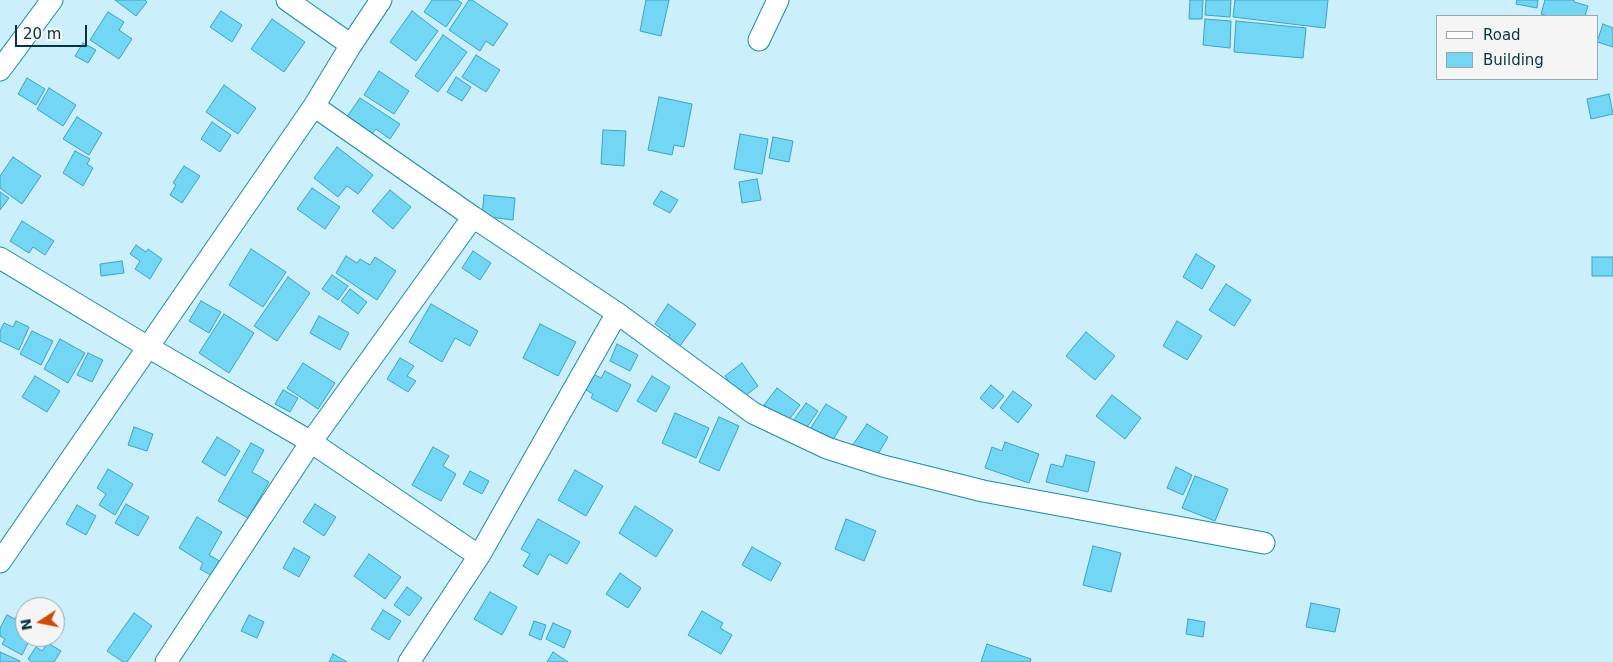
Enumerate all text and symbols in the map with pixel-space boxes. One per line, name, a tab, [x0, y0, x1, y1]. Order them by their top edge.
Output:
scale bar	[18, 15, 90, 47]
legend	[1436, 15, 1598, 80]
text: 20 m	[23, 25, 61, 43]
text: Road	[1483, 26, 1521, 44]
text: Building	[1483, 51, 1544, 69]
north arrow	[15, 597, 65, 647]
text: N	[17, 617, 35, 632]

